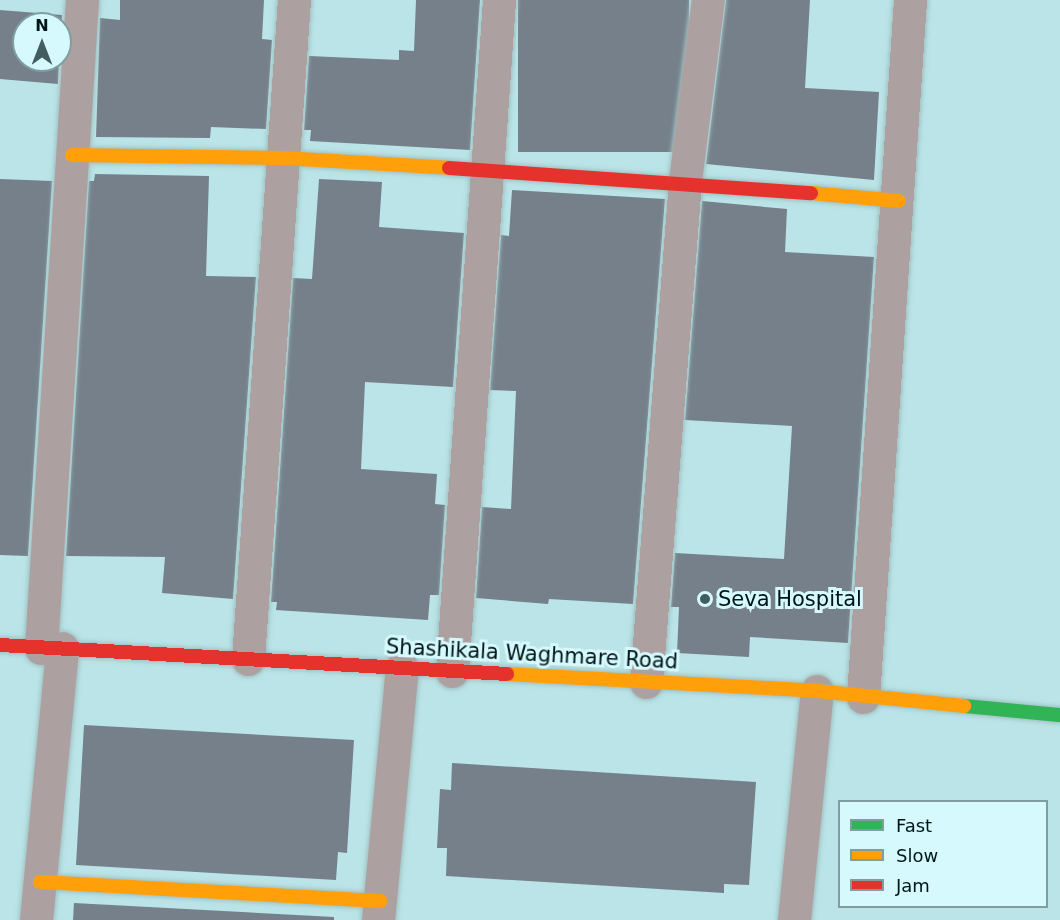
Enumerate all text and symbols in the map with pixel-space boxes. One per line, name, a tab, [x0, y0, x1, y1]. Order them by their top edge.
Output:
north arrow	[12, 12, 72, 72]
text: N	[35, 16, 49, 35]
place label: Seva Hospital	[718, 586, 862, 612]
marker: Seva Hospital	[696, 590, 714, 608]
street label: Shashikala Waghmare Road	[385, 634, 679, 674]
legend	[838, 800, 1048, 908]
text: Fast	[896, 815, 932, 836]
text: Slow	[896, 845, 938, 866]
text: Jam	[896, 875, 930, 896]

